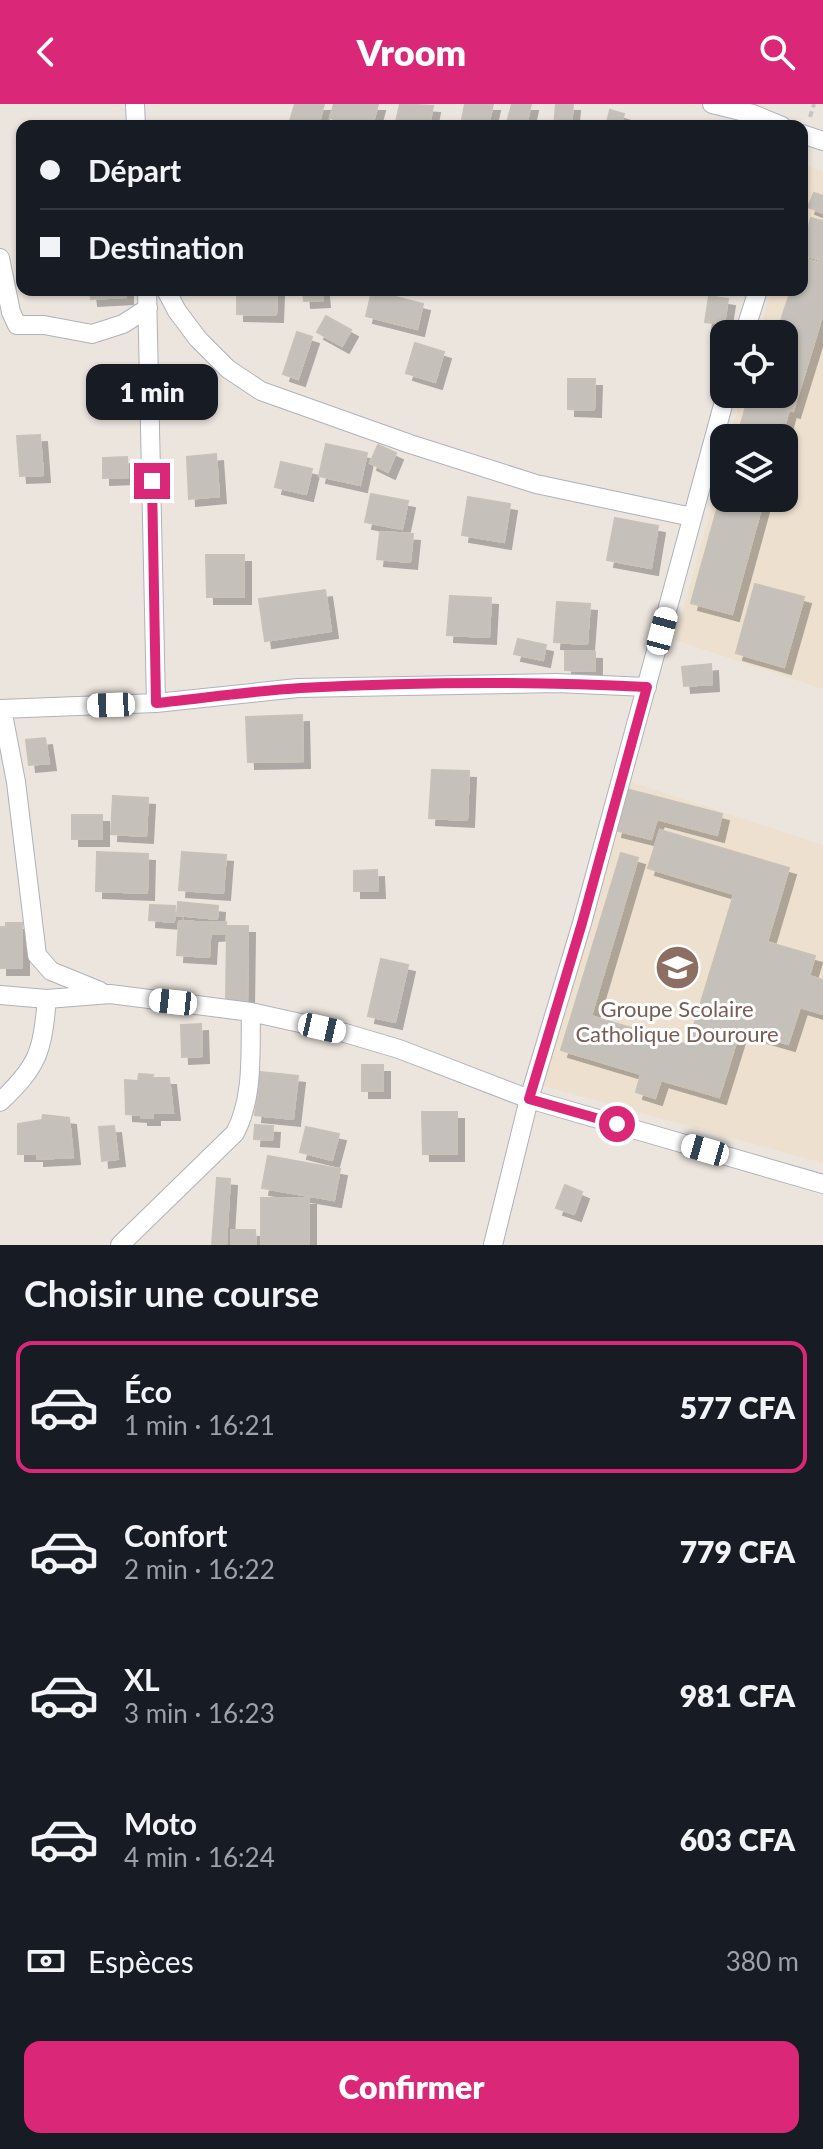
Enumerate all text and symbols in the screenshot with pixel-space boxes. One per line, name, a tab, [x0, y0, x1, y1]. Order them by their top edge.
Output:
icon: back	[24, 30, 68, 74]
text: Vroom	[357, 30, 466, 74]
icon: search	[755, 30, 799, 74]
text: Départ	[88, 152, 181, 188]
text: Destination	[88, 229, 245, 265]
map controls	[710, 320, 798, 512]
button: locate	[710, 320, 798, 408]
callout: 1 min	[86, 365, 218, 421]
text: 1 min	[120, 376, 184, 408]
button: layers	[710, 424, 798, 512]
route end	[134, 463, 170, 499]
car	[644, 605, 680, 657]
car	[87, 692, 135, 718]
school or university icon: Groupe Scolaire Catholique Douroure	[653, 943, 701, 991]
car	[148, 988, 198, 1016]
place label: Groupe Scolaire Catholique Douroure	[575, 995, 779, 1047]
car	[296, 1011, 348, 1045]
route start	[599, 1106, 635, 1142]
car	[679, 1132, 731, 1168]
text: Choisir une course	[24, 1271, 319, 1315]
icon: car	[28, 1371, 100, 1443]
text: Éco	[124, 1373, 172, 1409]
text: 577 CFA	[680, 1389, 795, 1425]
text: 1 min · 16:21	[124, 1409, 275, 1441]
icon: car	[28, 1515, 100, 1587]
text: Confort	[124, 1517, 227, 1553]
text: 779 CFA	[680, 1533, 795, 1569]
text: 2 min · 16:22	[124, 1553, 275, 1585]
icon: car	[28, 1659, 100, 1731]
text: XL	[124, 1661, 160, 1697]
text: 981 CFA	[680, 1677, 795, 1713]
text: 3 min · 16:23	[124, 1697, 275, 1729]
icon: car	[28, 1803, 100, 1875]
text: Moto	[124, 1805, 197, 1841]
text: 603 CFA	[680, 1821, 795, 1857]
text: 4 min · 16:24	[124, 1841, 275, 1873]
icon: cash	[24, 1939, 68, 1983]
text: Espèces	[88, 1943, 194, 1979]
text: 380 m	[726, 1945, 799, 1977]
button: Confirmer	[24, 2041, 799, 2133]

